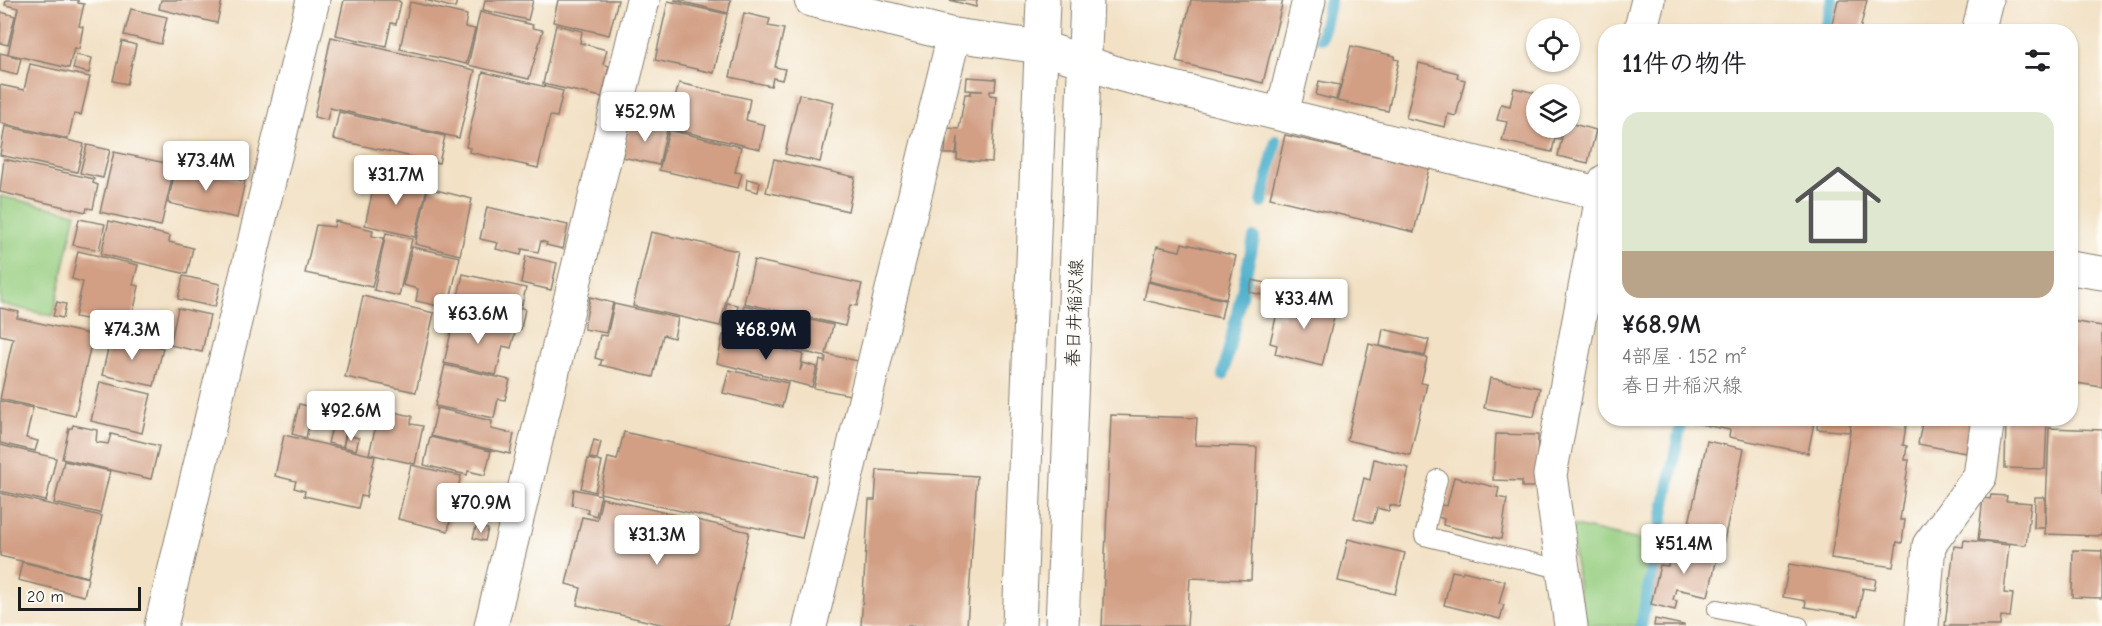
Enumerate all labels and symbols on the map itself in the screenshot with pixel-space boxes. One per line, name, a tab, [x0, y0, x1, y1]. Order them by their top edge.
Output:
pin: ¥52.9M	[596, 92, 694, 143]
pin: ¥73.4M	[157, 141, 255, 192]
pin: ¥31.7M	[347, 155, 445, 206]
street label: 春日井稲沢線	[1063, 259, 1087, 367]
pin: ¥33.4M	[1255, 279, 1353, 330]
pin: ¥63.6M	[429, 294, 527, 345]
pin: ¥74.3M	[83, 310, 181, 361]
pin: ¥68.9M	[717, 310, 815, 361]
pin: ¥92.6M	[302, 391, 400, 442]
pin: ¥70.9M	[432, 483, 530, 534]
pin: ¥31.3M	[608, 515, 706, 566]
pin: ¥51.4M	[1635, 524, 1733, 575]
scale bar	[18, 584, 141, 612]

